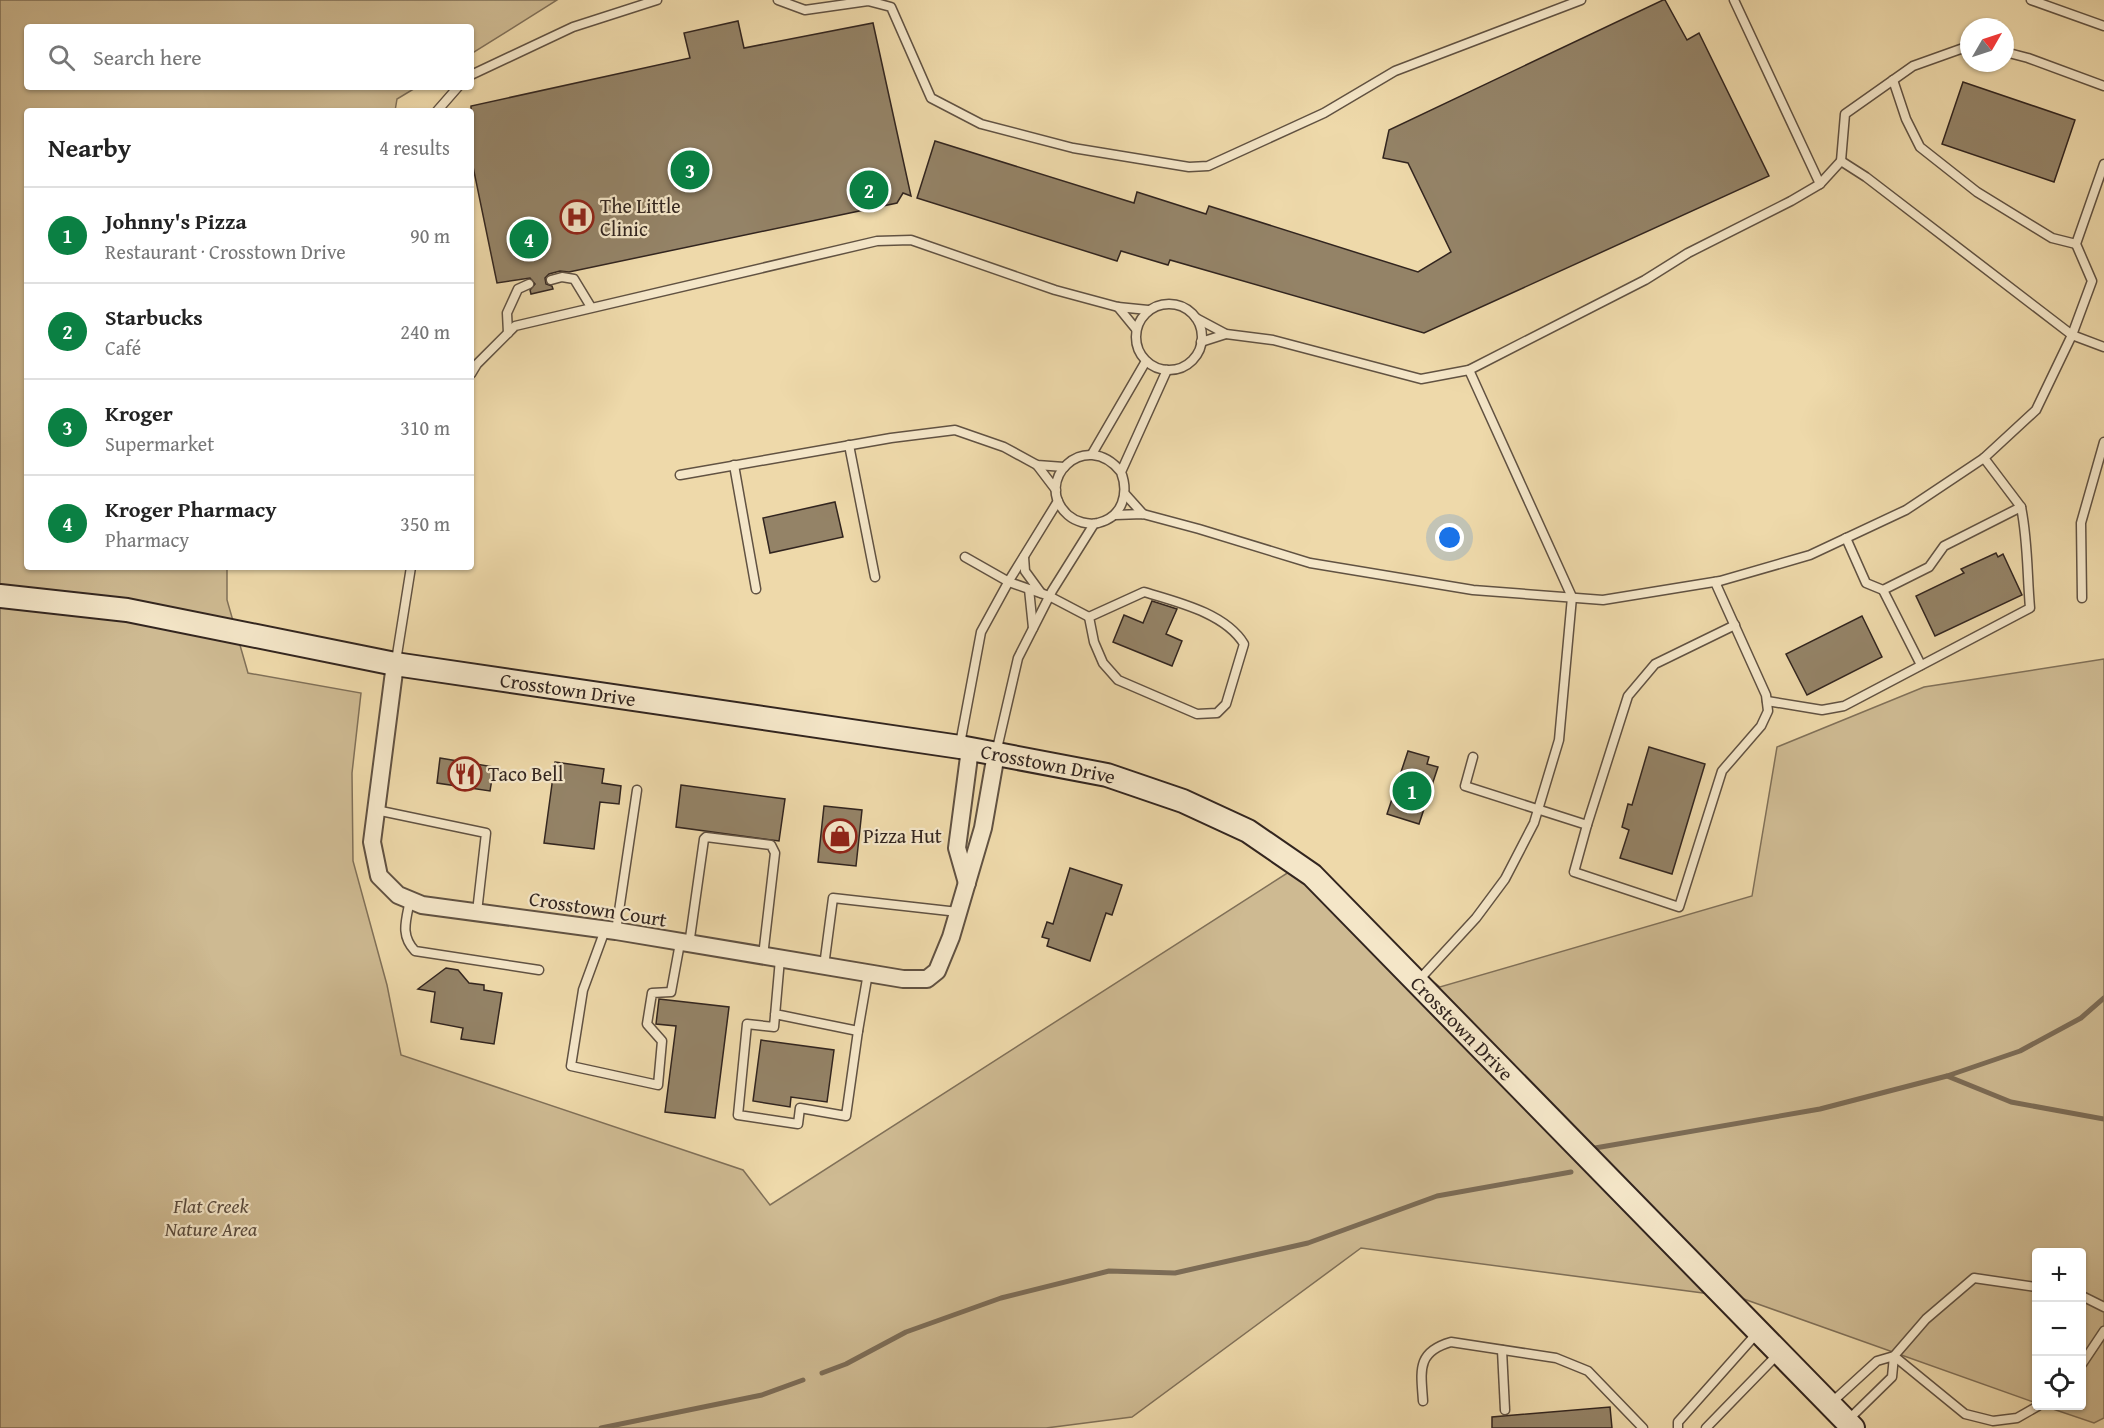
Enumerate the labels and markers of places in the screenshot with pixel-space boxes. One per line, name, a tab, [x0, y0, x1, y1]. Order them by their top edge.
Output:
pin: 3	[670, 148, 710, 192]
pin: 2	[850, 168, 888, 213]
place label: The Little Clinic	[600, 191, 681, 243]
hospital icon: The Little Clinic	[559, 199, 595, 235]
pin: 4	[510, 216, 548, 262]
restaurant icon: Taco Bell	[447, 756, 483, 792]
place label: Taco Bell	[488, 759, 564, 788]
pin: 1	[1392, 768, 1432, 814]
shop icon: Pizza Hut	[822, 818, 858, 854]
place label: Pizza Hut	[863, 821, 942, 850]

